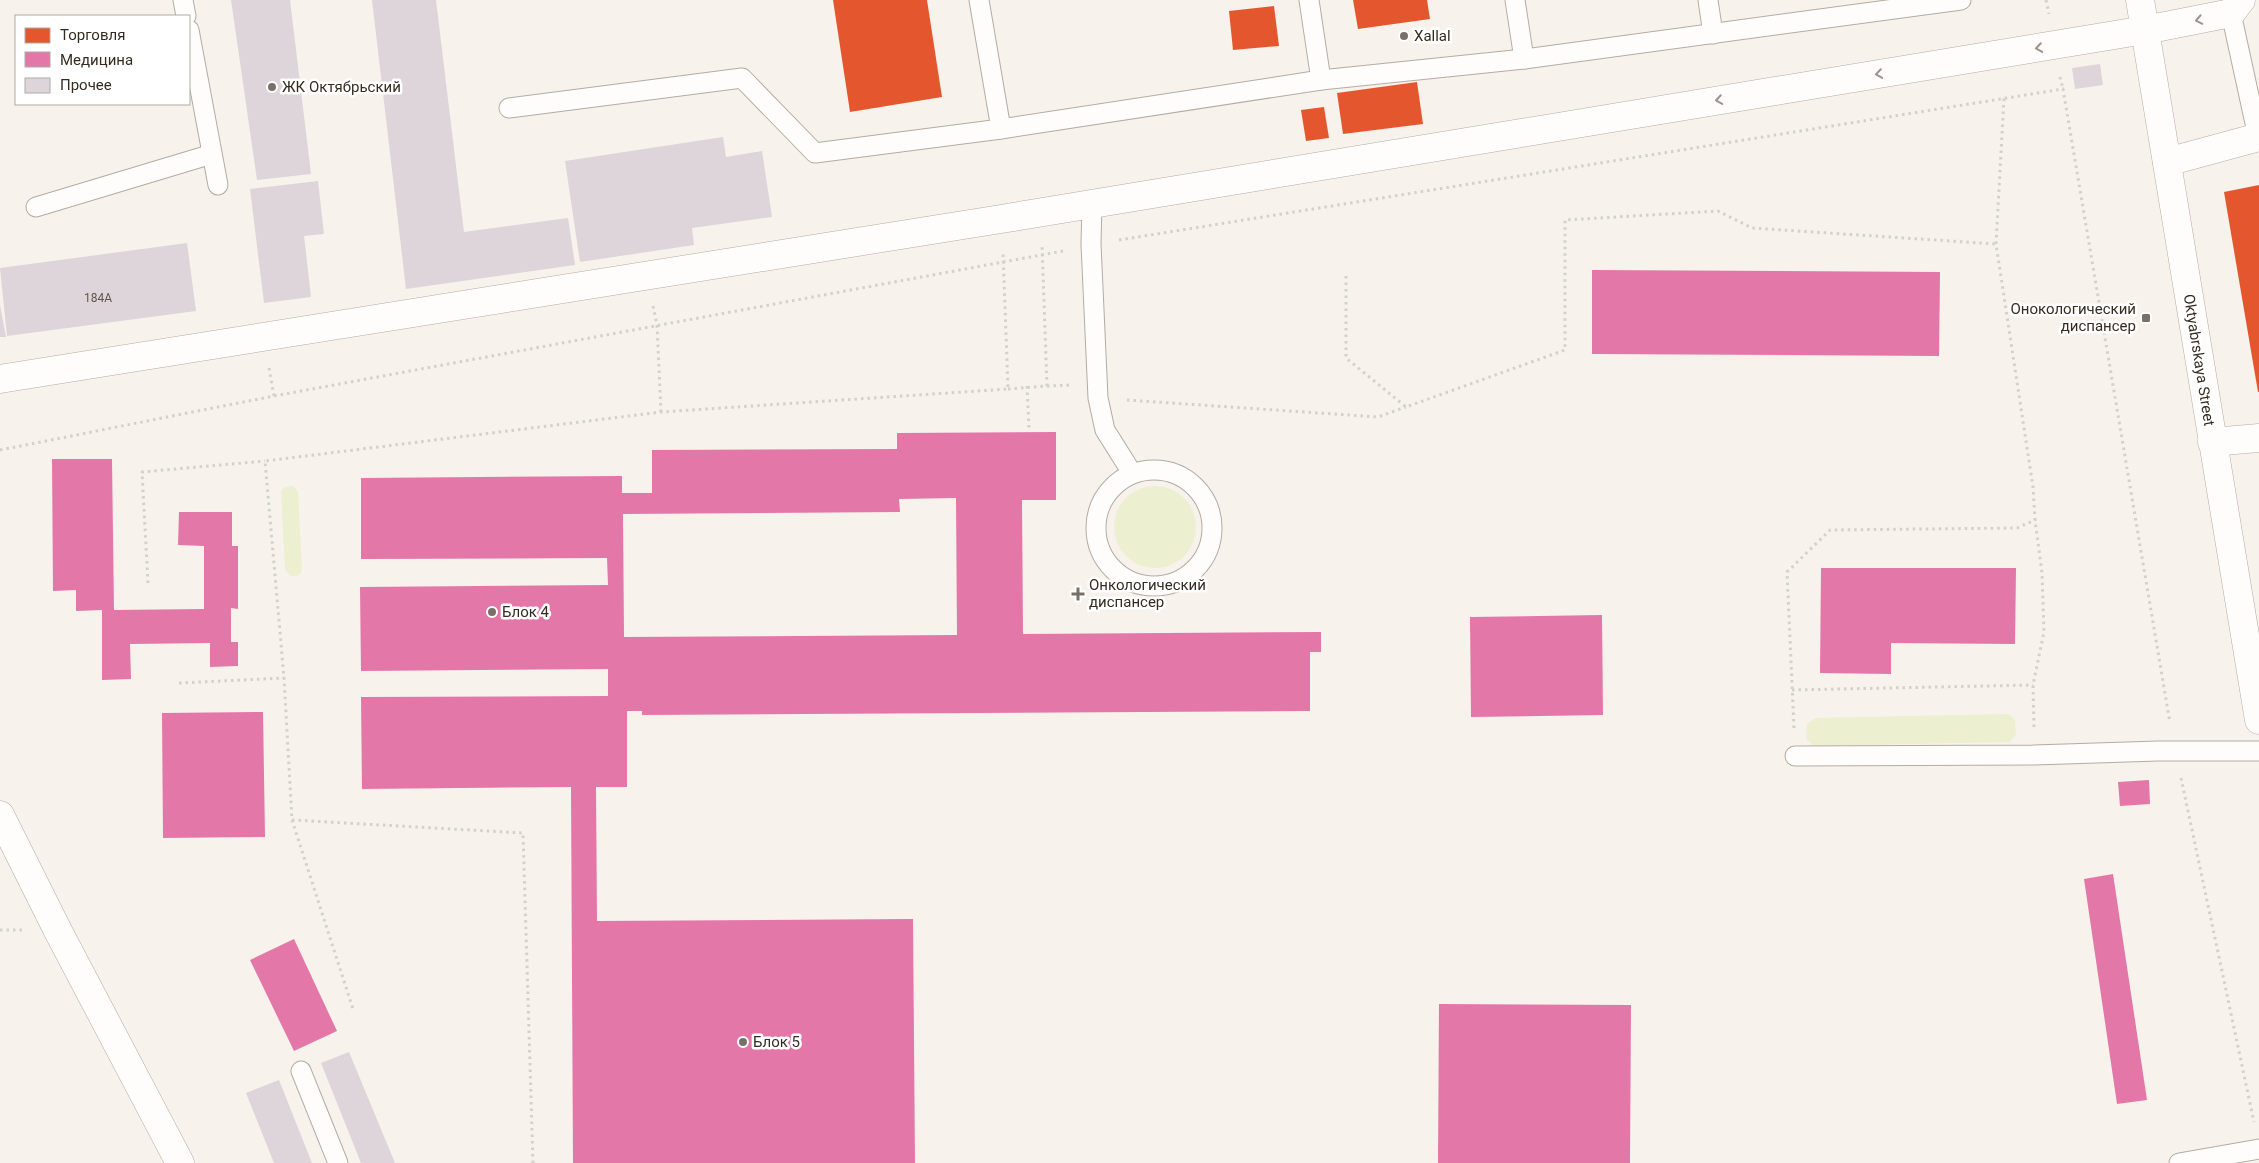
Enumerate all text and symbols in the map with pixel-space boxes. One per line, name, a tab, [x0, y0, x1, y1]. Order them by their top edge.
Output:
one-way arrow	[2195, 14, 2204, 24]
legend	[15, 15, 190, 105]
text: Торговля	[60, 26, 125, 44]
place label: Xallal	[1414, 27, 1451, 45]
marker: Xallal	[1398, 30, 1410, 42]
one-way arrow	[2035, 42, 2043, 53]
text: Медицина	[60, 51, 133, 69]
one-way arrow	[1875, 69, 1883, 79]
text: Прочее	[60, 76, 112, 94]
place label: ЖК Октябрьский	[282, 78, 401, 96]
marker: ЖК Октябрьский	[266, 81, 278, 93]
one-way arrow	[1714, 95, 1723, 105]
house number: 184А	[84, 291, 112, 305]
street label: Oktyabrskaya Street	[2180, 293, 2218, 427]
place label: Онокологический диспансер	[2011, 300, 2136, 335]
marker: Онокологический диспансер	[2140, 312, 2152, 324]
place label: Онкологический диспансер	[1089, 576, 1206, 611]
marker: Онкологический диспансер	[1071, 587, 1085, 601]
place label: Блок 4	[502, 603, 550, 621]
marker: Блок 4	[486, 606, 498, 618]
place label: Блок 5	[753, 1033, 800, 1051]
marker: Блок 5	[737, 1036, 749, 1048]

